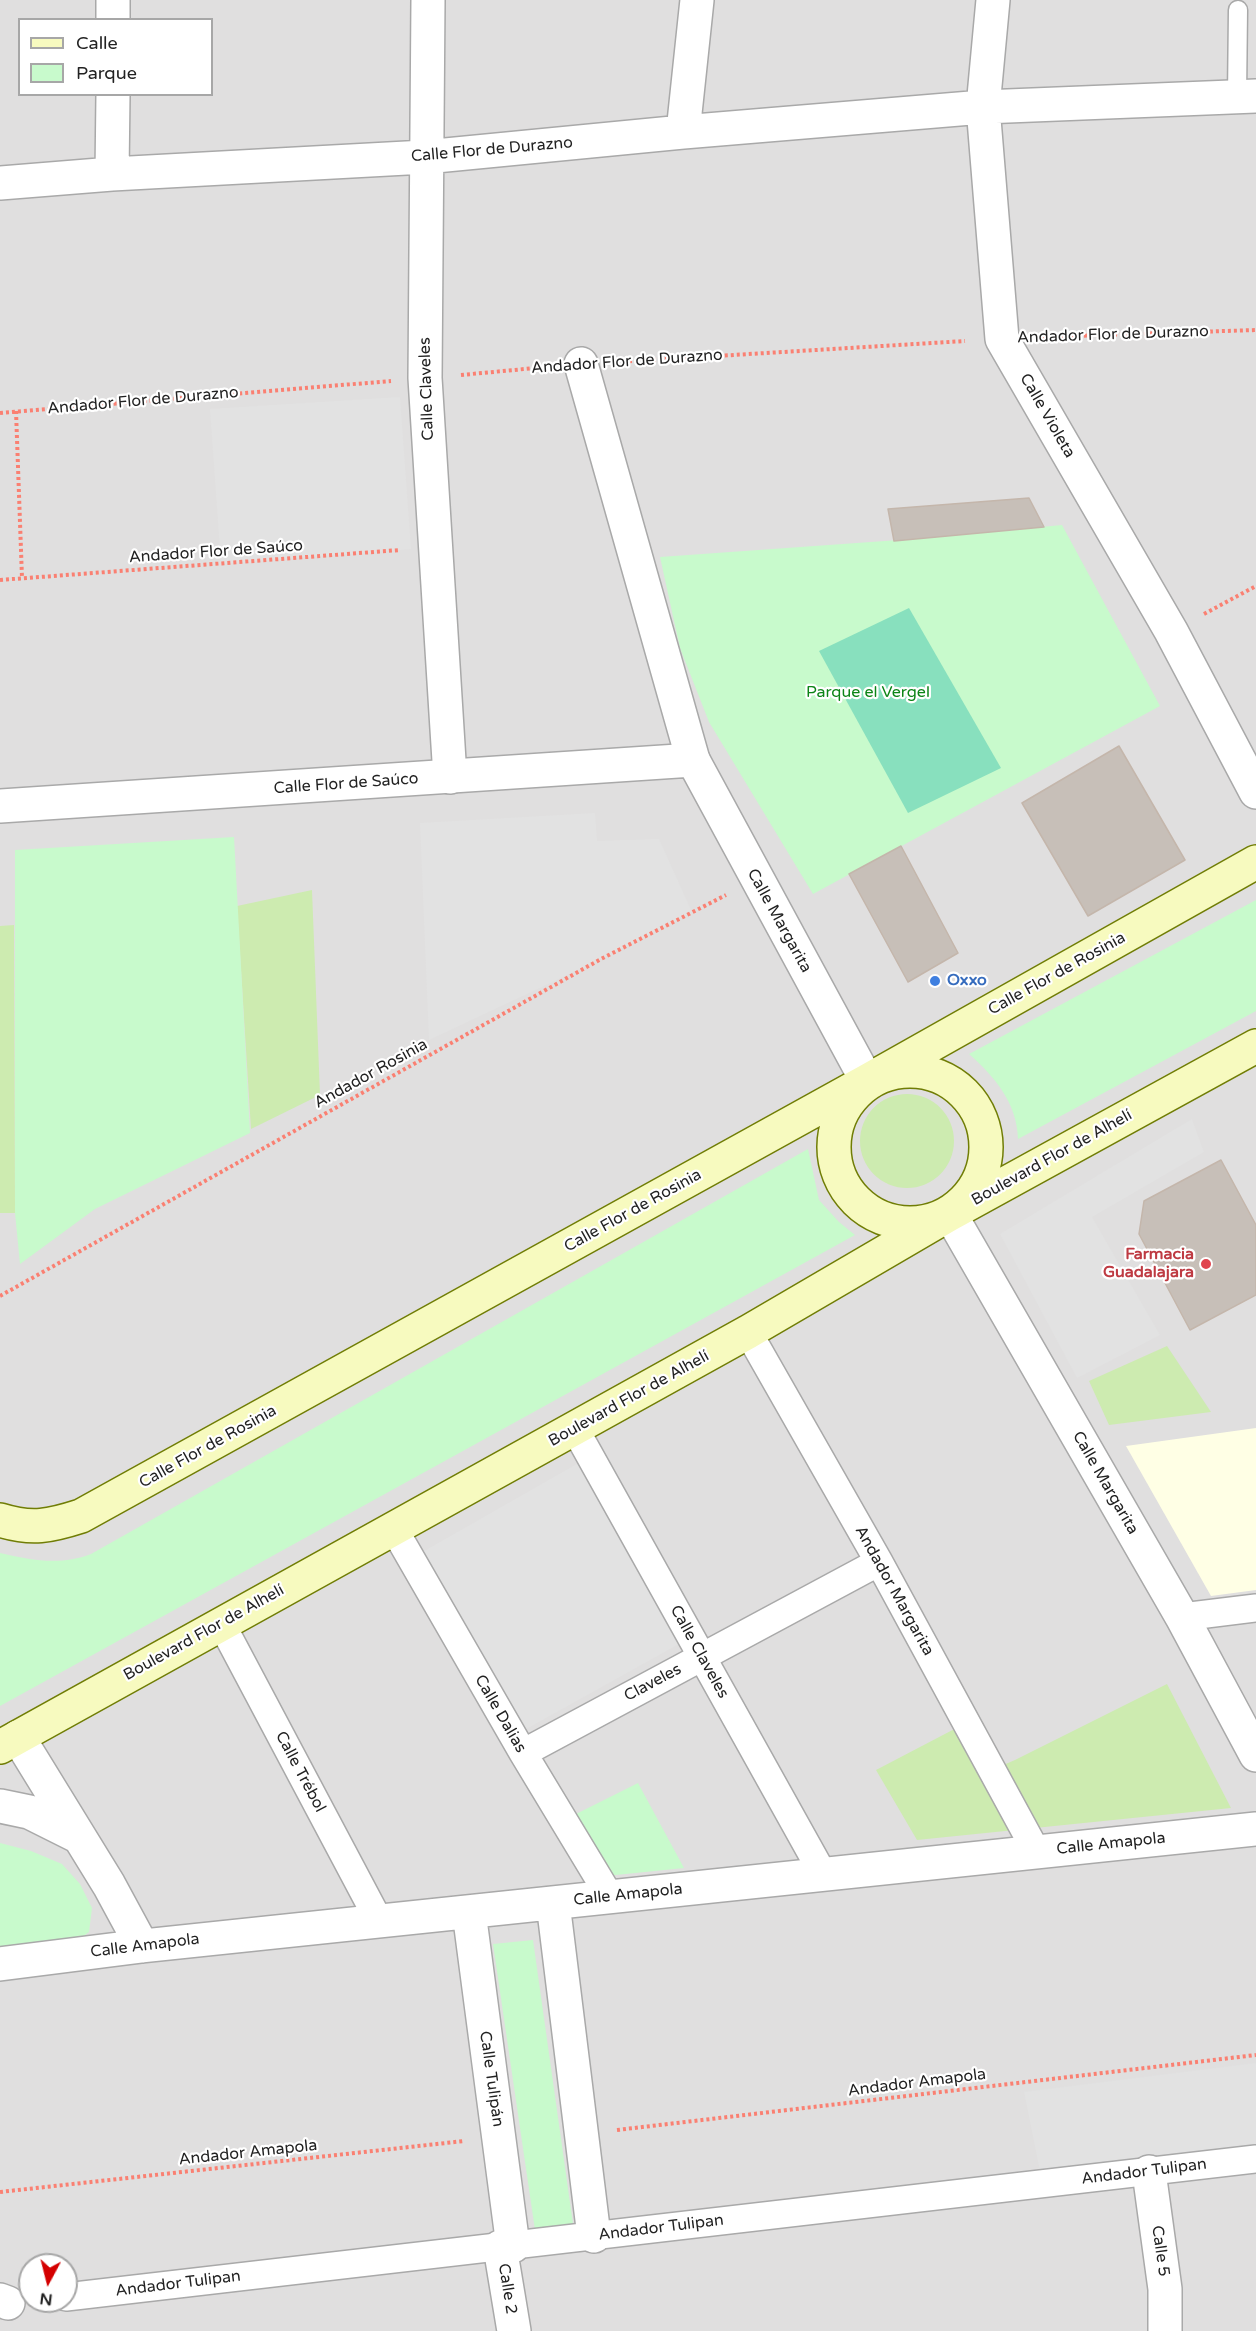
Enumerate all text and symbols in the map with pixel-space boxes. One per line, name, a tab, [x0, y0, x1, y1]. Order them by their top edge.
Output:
legend	[18, 18, 213, 96]
text: Calle	[76, 32, 118, 54]
text: Parque	[76, 62, 137, 84]
street label: Calle Flor de Durazno	[410, 133, 574, 167]
street label: Andador Flor de Durazno	[1017, 322, 1209, 348]
street label: Calle Claveles	[416, 337, 438, 441]
street label: Andador Flor de Durazno	[531, 346, 723, 378]
street label: Calle Violeta	[1015, 370, 1079, 462]
street label: Andador Flor de Durazno	[47, 383, 239, 419]
street label: Andador Flor de Saúco	[128, 536, 304, 568]
park label: Parque el Vergel	[806, 683, 930, 703]
street label: Calle Flor de Saúco	[273, 769, 419, 799]
street label: Calle Margarita	[743, 866, 815, 976]
street label: Calle Flor de Rosinia	[985, 928, 1129, 1020]
place label: Oxxo	[947, 971, 987, 991]
marker: Oxxo	[928, 974, 942, 988]
street label: Andador Rosinia	[311, 1035, 431, 1113]
street label: Boulevard Flor de Alhelí	[968, 1106, 1136, 1210]
street label: Calle Flor de Rosinia	[561, 1165, 705, 1257]
place label: Farmacia Guadalajara	[1103, 1245, 1194, 1283]
marker: Farmacia Guadalajara	[1199, 1257, 1213, 1271]
street label: Boulevard Flor de Alhelí	[545, 1347, 713, 1451]
street label: Calle Flor de Rosinia	[136, 1401, 280, 1493]
street label: Calle Margarita	[1068, 1428, 1142, 1538]
street label: Andador Margarita	[850, 1523, 938, 1659]
street label: Boulevard Flor de Alhelí	[120, 1581, 288, 1685]
street label: Calle Claveles	[666, 1602, 732, 1702]
street label: Claveles	[621, 1660, 685, 1706]
street label: Calle Dalias	[470, 1672, 530, 1756]
street label: Calle Trébol	[271, 1728, 329, 1816]
street label: Calle Amapola	[1055, 1829, 1167, 1859]
street label: Calle Amapola	[572, 1880, 684, 1910]
street label: Calle Amapola	[89, 1930, 201, 1962]
street label: Calle Tulipán	[475, 2030, 507, 2128]
street label: Andador Amapola	[847, 2065, 987, 2101]
street label: Andador Amapola	[178, 2136, 318, 2170]
street label: Andador Tulipan	[1080, 2155, 1208, 2189]
street label: Andador Tulipan	[597, 2211, 725, 2245]
street label: Calle 5	[1147, 2224, 1173, 2278]
north arrow	[18, 2253, 78, 2313]
street label: Calle 2	[494, 2262, 520, 2316]
street label: Andador Tulipan	[114, 2267, 242, 2301]
text: N	[38, 2288, 54, 2310]

